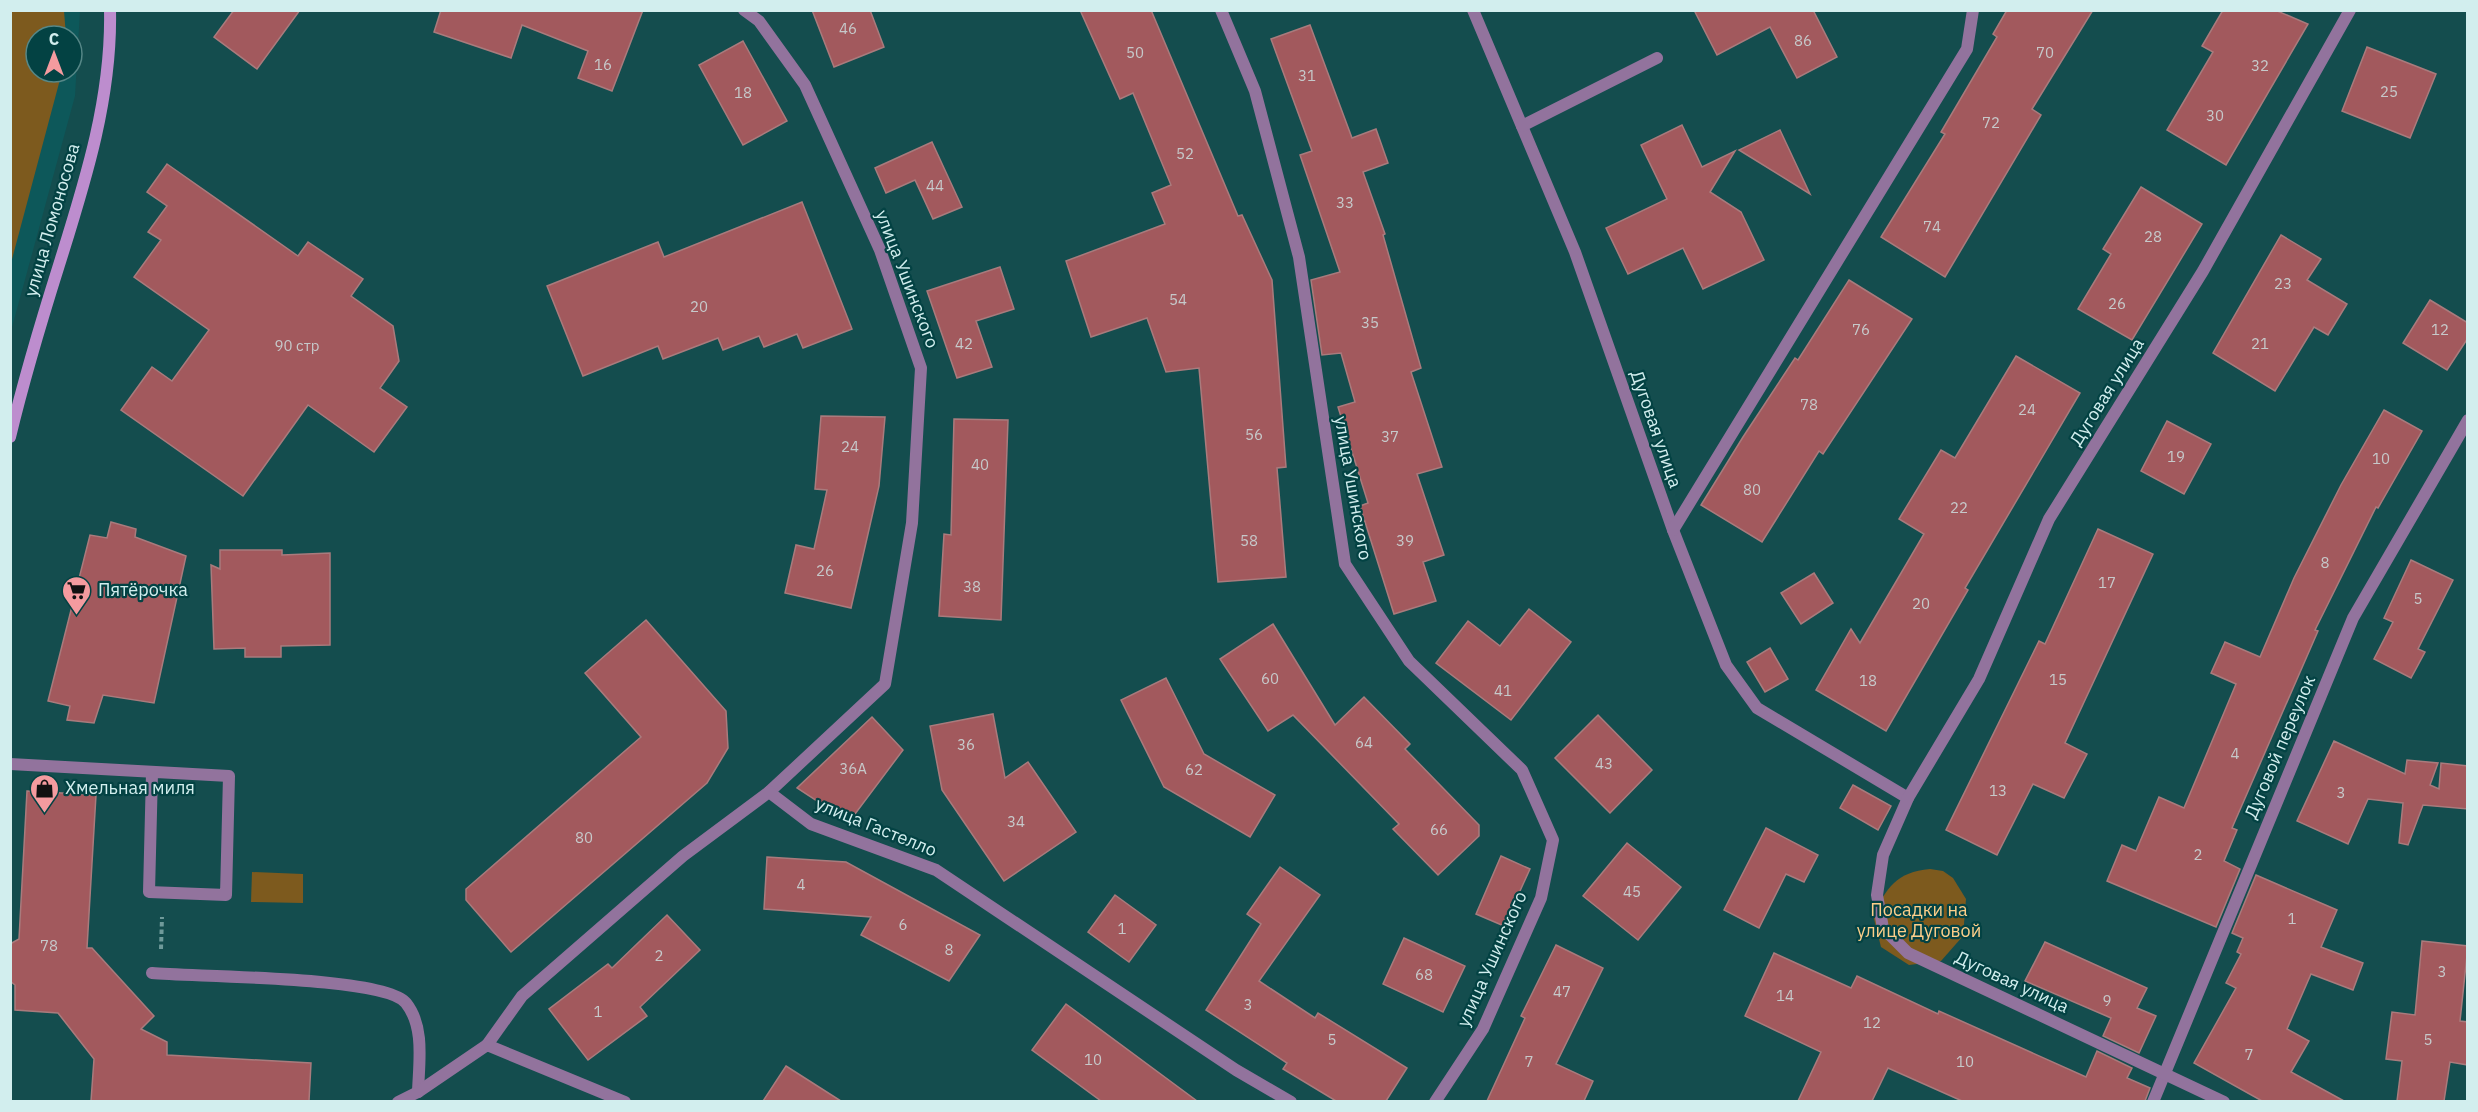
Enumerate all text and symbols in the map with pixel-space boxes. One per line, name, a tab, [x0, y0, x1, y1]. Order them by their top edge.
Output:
house number: 46	[839, 19, 857, 38]
north arrow	[24, 24, 84, 84]
text: С	[49, 29, 59, 49]
house number: 86	[1794, 31, 1812, 50]
house number: 50	[1126, 43, 1144, 62]
house number: 70	[2036, 43, 2054, 62]
house number: 16	[594, 55, 612, 74]
house number: 32	[2251, 56, 2269, 75]
house number: 31	[1298, 66, 1316, 85]
house number: 25	[2380, 82, 2398, 101]
house number: 18	[734, 83, 752, 102]
house number: 30	[2206, 106, 2224, 125]
house number: 72	[1982, 113, 2000, 132]
street label: улица Ломоносова	[19, 140, 85, 299]
house number: 52	[1176, 144, 1194, 163]
house number: 44	[926, 176, 944, 195]
house number: 33	[1336, 193, 1354, 212]
street label: улица Ушинского	[871, 207, 944, 351]
house number: 74	[1923, 217, 1941, 236]
house number: 28	[2144, 227, 2162, 246]
house number: 23	[2274, 274, 2292, 293]
house number: 54	[1169, 290, 1187, 309]
house number: 26	[2108, 294, 2126, 313]
house number: 20	[690, 297, 708, 316]
house number: 35	[1361, 313, 1379, 332]
house number: 76	[1852, 320, 1870, 339]
house number: 12	[2431, 320, 2449, 339]
street label: Дуговая улица	[2064, 333, 2149, 450]
house number: 42	[955, 334, 973, 353]
house number: 21	[2251, 334, 2269, 353]
house number: 90 стр	[275, 336, 319, 355]
street label: Дуговая улица	[1626, 367, 1687, 491]
house number: 78	[1800, 395, 1818, 414]
house number: 24	[2018, 400, 2036, 419]
street label: улица Ушинского	[1329, 414, 1377, 562]
house number: 56	[1245, 425, 1263, 444]
house number: 37	[1381, 427, 1399, 446]
house number: 24	[841, 437, 859, 456]
house number: 19	[2167, 447, 2185, 466]
house number: 10	[2372, 449, 2390, 468]
house number: 40	[971, 455, 989, 474]
house number: 80	[1743, 480, 1761, 499]
house number: 22	[1950, 498, 1968, 517]
house number: 58	[1240, 531, 1258, 550]
house number: 39	[1396, 531, 1414, 550]
house number: 8	[2320, 553, 2330, 572]
house number: 26	[816, 561, 834, 580]
house number: 17	[2098, 573, 2116, 592]
supermarket icon: Пятёрочка	[61, 574, 93, 616]
house number: 38	[963, 577, 981, 596]
place label: Пятёрочка	[98, 578, 188, 601]
house number: 5	[2413, 589, 2423, 608]
house number: 20	[1912, 594, 1930, 613]
house number: 60	[1261, 669, 1279, 688]
house number: 15	[2049, 670, 2067, 689]
house number: 18	[1859, 671, 1877, 690]
street label: Дуговой переулок	[2239, 671, 2320, 822]
house number: 41	[1494, 681, 1512, 700]
house number: 64	[1355, 733, 1373, 752]
house number: 36	[957, 735, 975, 754]
house number: 4	[2230, 744, 2240, 763]
house number: 43	[1595, 754, 1613, 773]
house number: 36А	[839, 759, 867, 778]
house number: 62	[1185, 760, 1203, 779]
shop icon: Хмельная миля	[28, 772, 60, 814]
place label: Хмельная миля	[65, 776, 195, 799]
house number: 13	[1989, 781, 2007, 800]
house number: 3	[2336, 783, 2346, 802]
street label: улица Гастелло	[812, 792, 940, 861]
house number: 34	[1007, 812, 1025, 831]
house number: 66	[1430, 820, 1448, 839]
house number: 80	[575, 828, 593, 847]
house number: 2	[2193, 845, 2203, 864]
house number: 4	[796, 875, 806, 894]
house number: 45	[1623, 882, 1641, 901]
street label: улица Ушинского	[1451, 887, 1532, 1030]
park label: Посадки на улице Дуговой	[1857, 898, 1981, 942]
house number: 1	[2287, 909, 2297, 928]
house number: 6	[898, 915, 908, 934]
house number: 1	[1117, 919, 1127, 938]
house number: 78	[40, 936, 58, 955]
house number: 8	[944, 940, 954, 959]
street label: Дуговая улица	[1952, 945, 2073, 1018]
house number: 2	[654, 946, 664, 965]
house number: 3	[2437, 962, 2447, 981]
house number: 68	[1415, 965, 1433, 984]
house number: 47	[1553, 982, 1571, 1001]
house number: 14	[1776, 986, 1794, 1005]
house number: 9	[2102, 991, 2112, 1010]
house number: 3	[1243, 995, 1253, 1014]
house number: 1	[593, 1002, 603, 1021]
house number: 12	[1863, 1013, 1881, 1032]
house number: 5	[1327, 1030, 1337, 1049]
house number: 5	[2423, 1030, 2433, 1049]
house number: 7	[2244, 1045, 2254, 1064]
house number: 10	[1084, 1050, 1102, 1069]
house number: 7	[1524, 1052, 1534, 1071]
house number: 10	[1956, 1052, 1974, 1071]

